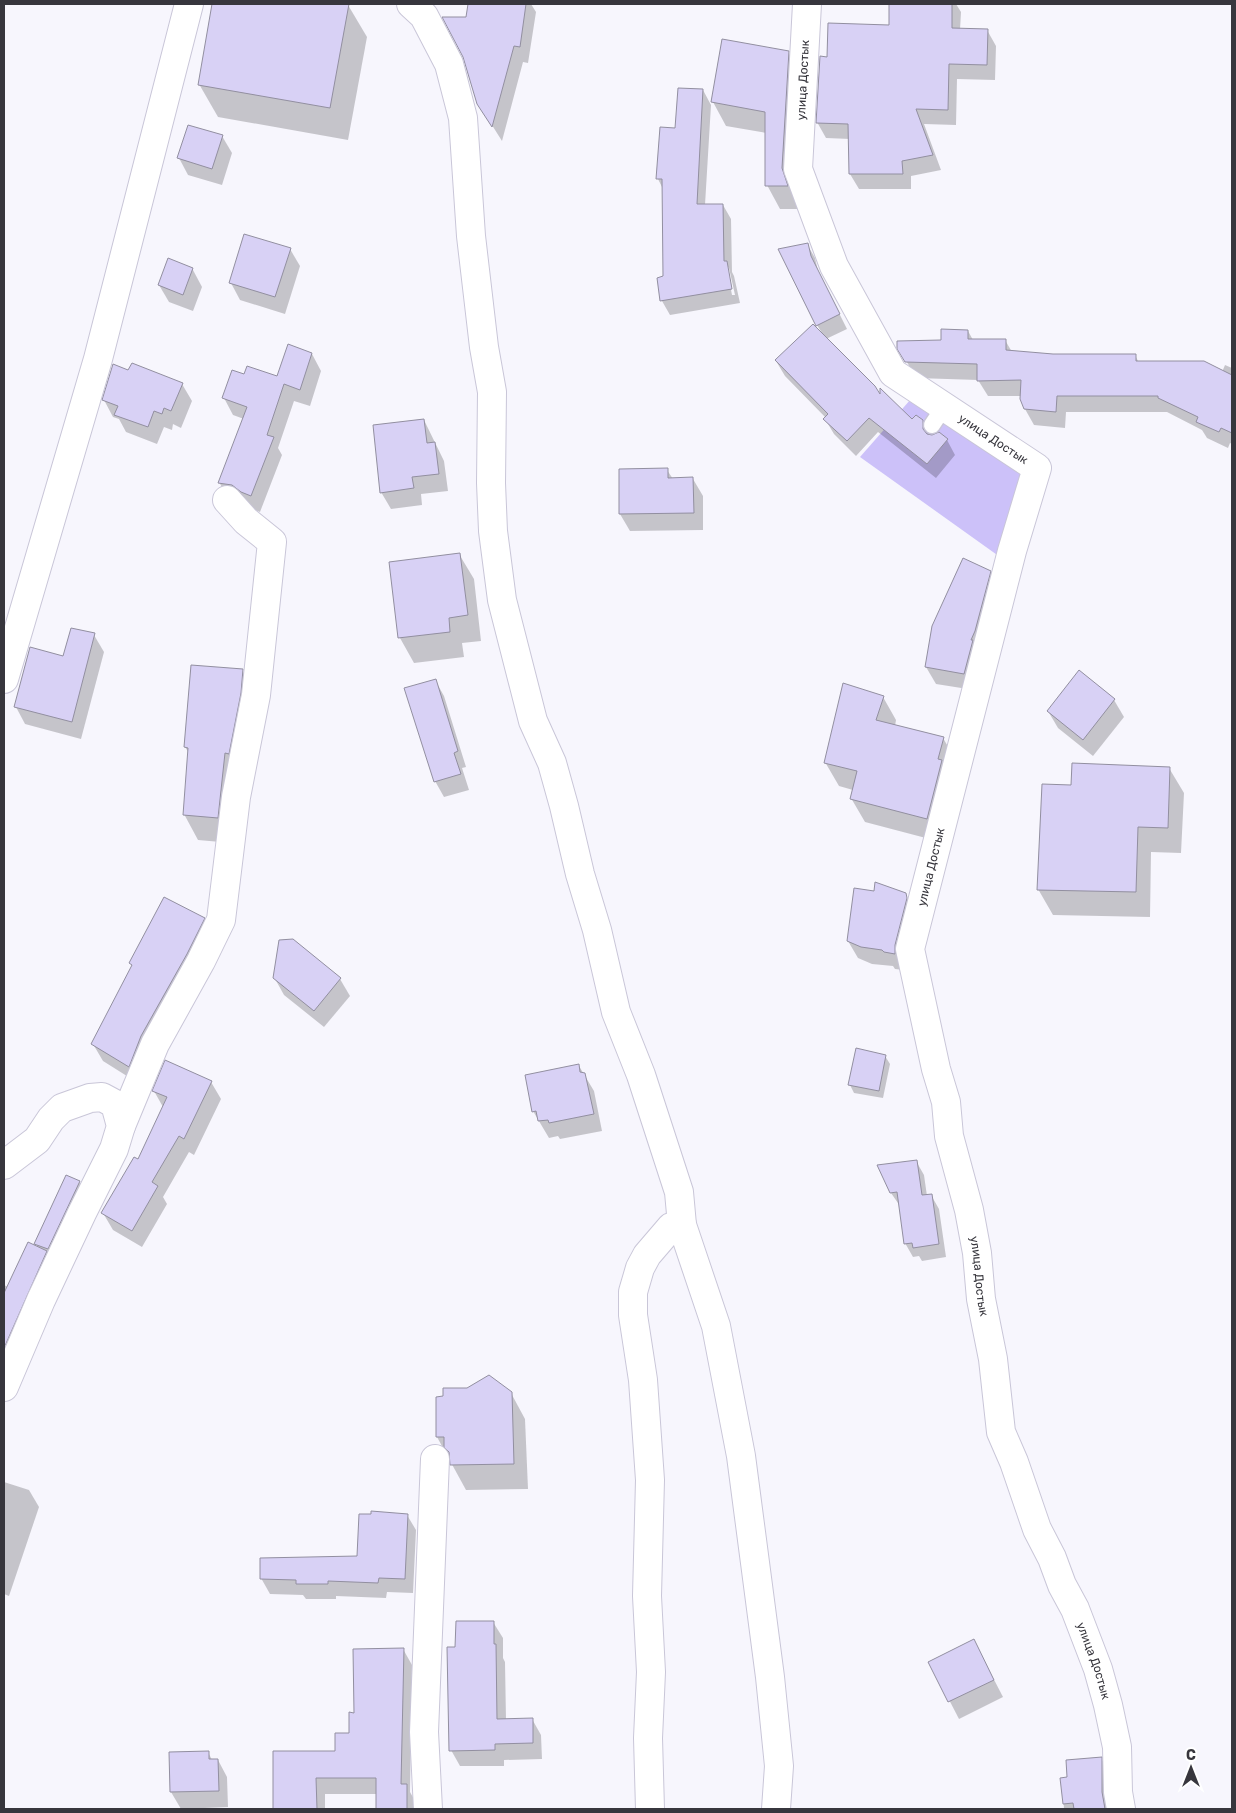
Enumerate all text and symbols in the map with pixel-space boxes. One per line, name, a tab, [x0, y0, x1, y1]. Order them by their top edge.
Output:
street label: улица Достык	[794, 39, 812, 121]
street label: улица Достык	[956, 411, 1031, 467]
street label: улица Достык	[914, 826, 948, 908]
street label: улица Достык	[967, 1235, 991, 1318]
street label: улица Достык	[1074, 1620, 1113, 1702]
north arrow	[1166, 1743, 1216, 1793]
text: С	[1186, 1747, 1196, 1764]

